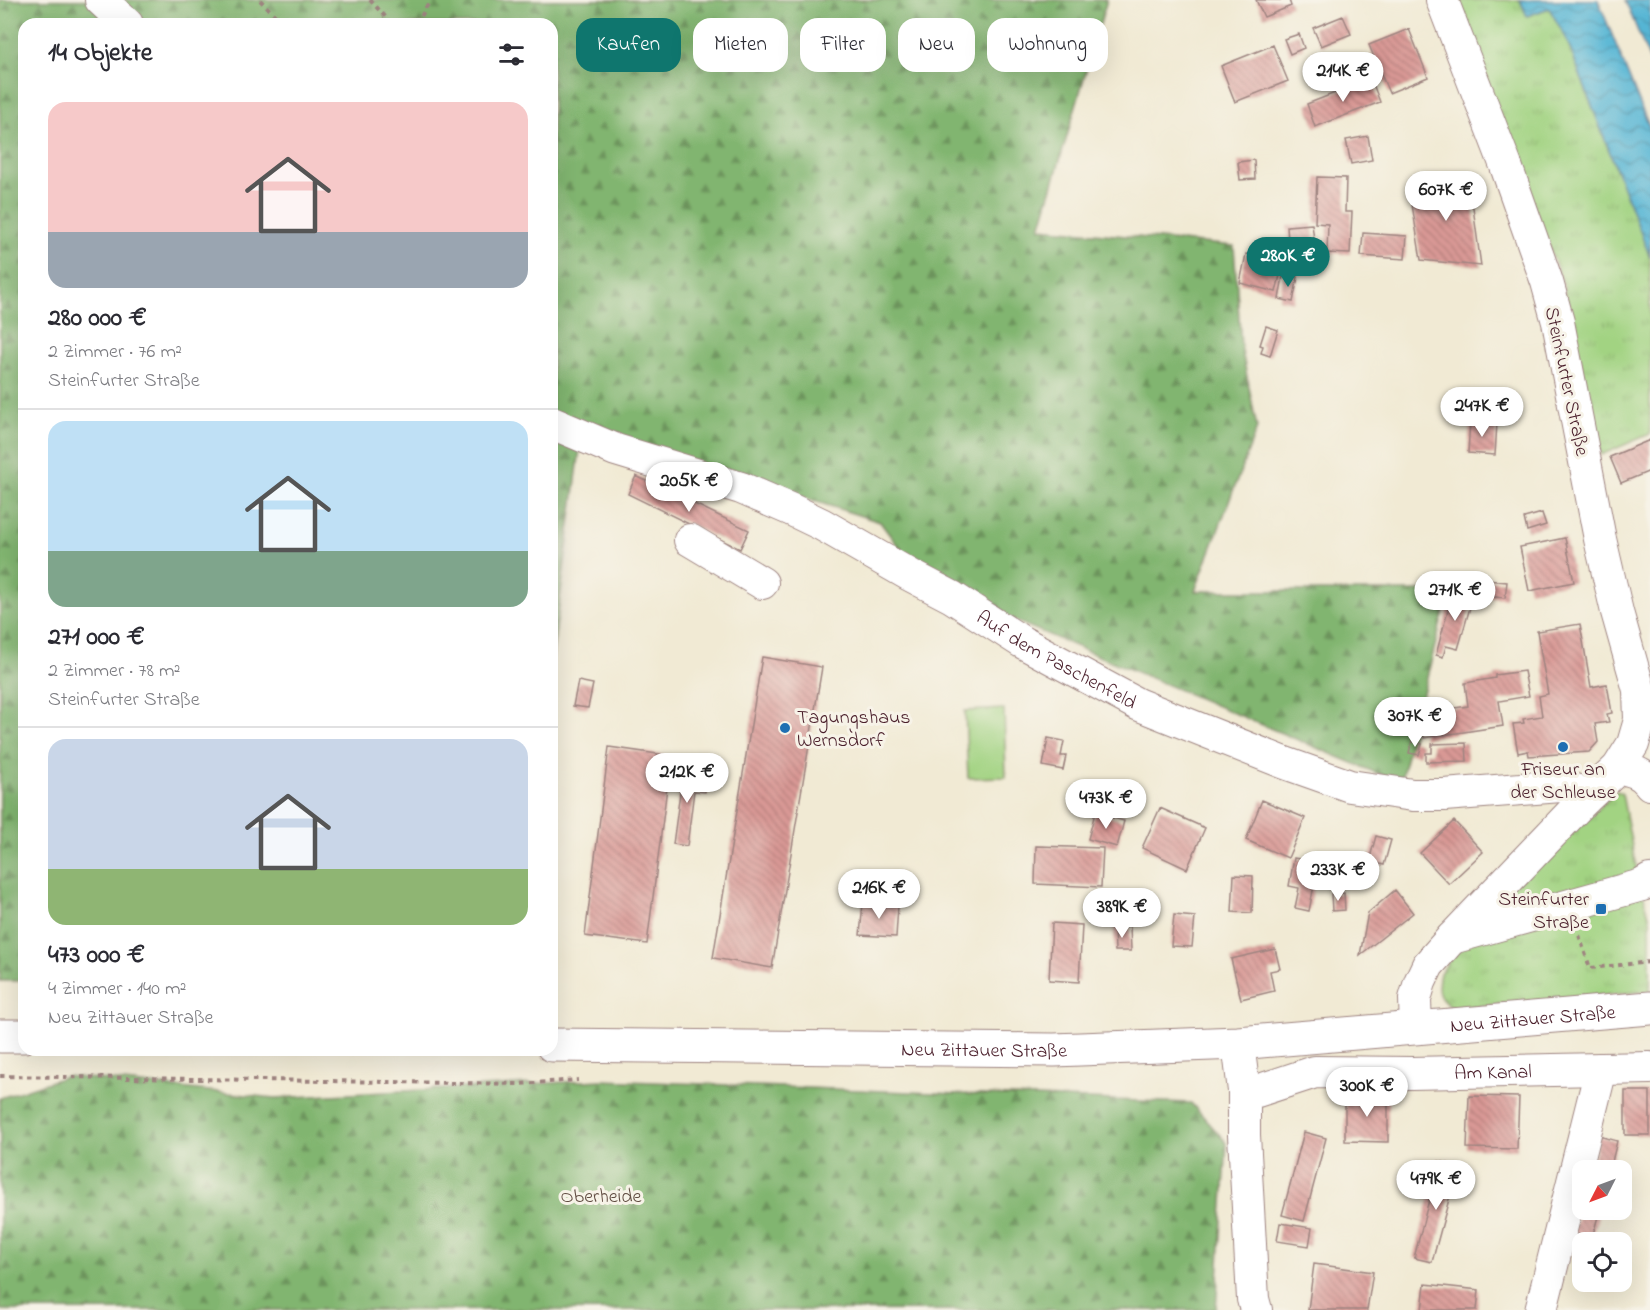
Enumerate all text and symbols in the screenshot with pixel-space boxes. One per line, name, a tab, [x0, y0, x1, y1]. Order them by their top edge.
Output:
chip: Kaufen	[576, 18, 681, 72]
chip: Mieten	[693, 18, 788, 72]
chip: Filter	[800, 18, 886, 72]
chip: Neu	[898, 18, 975, 72]
chip: Wohnung	[987, 18, 1108, 72]
text: 14 Objekte	[48, 35, 152, 73]
icon: filters	[495, 38, 528, 71]
pin: 214K €	[1294, 52, 1392, 103]
text: 214K €	[1316, 57, 1370, 86]
icon: home	[234, 141, 342, 249]
pin: 607K €	[1397, 171, 1495, 222]
text: 607K €	[1419, 176, 1473, 205]
pin: 280K €	[1239, 237, 1337, 288]
text: 280K €	[1261, 242, 1315, 271]
text: 280 000 €	[48, 300, 147, 338]
street label: Steinfurter Straße	[1536, 304, 1596, 459]
text: 2 Zimmer · 76 m²	[48, 338, 182, 367]
text: Steinfurter Straße	[48, 367, 200, 396]
pin: 247K €	[1433, 387, 1531, 438]
text: 247K €	[1454, 392, 1510, 421]
icon: home	[234, 460, 342, 568]
pin: 205K €	[640, 462, 738, 513]
text: 205K €	[660, 467, 718, 496]
pin: 271K €	[1406, 571, 1504, 622]
text: 271K €	[1428, 576, 1482, 605]
street label: Auf dem Paschenfeld	[970, 604, 1141, 718]
text: 271 000 €	[48, 619, 145, 657]
text: 2 Zimmer · 78 m²	[48, 657, 181, 686]
text: Steinfurter Straße	[48, 686, 200, 715]
pin: 307K €	[1366, 697, 1464, 748]
text: 307K €	[1388, 702, 1442, 731]
place label: Tagungshaus Wernsdorf	[797, 704, 911, 756]
marker: Tagungshaus Wernsdorf	[778, 721, 792, 735]
marker: Friseur an der Schleuse	[1556, 740, 1570, 754]
pin: 212K €	[638, 753, 736, 804]
place label: Friseur an der Schleuse	[1510, 756, 1616, 808]
text: 212K €	[660, 758, 714, 787]
icon: home	[234, 778, 342, 886]
pin: 473K €	[1057, 779, 1155, 830]
text: 473K €	[1079, 784, 1133, 813]
pin: 233K €	[1289, 851, 1387, 902]
text: 233K €	[1310, 856, 1366, 885]
pin: 216K €	[830, 869, 928, 920]
text: 216K €	[852, 874, 906, 903]
place label: Steinfurter Straße	[1498, 886, 1590, 938]
pin: 389K €	[1073, 888, 1171, 939]
text: 389K €	[1097, 893, 1147, 922]
marker: Steinfurter Straße	[1594, 902, 1608, 916]
text: 473 000 €	[48, 937, 145, 975]
text: 4 Zimmer · 140 m²	[48, 975, 186, 1004]
street label: Neu Zittauer Straße	[1449, 999, 1617, 1042]
text: Neu Zittauer Straße	[48, 1004, 214, 1033]
street label: Neu Zittauer Straße	[901, 1036, 1068, 1067]
street label: Am Kanal	[1454, 1058, 1532, 1089]
pin: 300K €	[1318, 1067, 1416, 1118]
text: 300K €	[1340, 1072, 1394, 1101]
pin: 479K €	[1387, 1160, 1485, 1211]
north arrow	[1572, 1160, 1632, 1220]
map controls	[1572, 1160, 1632, 1292]
text: 479K €	[1410, 1165, 1462, 1194]
park label: Oberheide	[560, 1183, 642, 1212]
button: locate	[1572, 1232, 1632, 1292]

